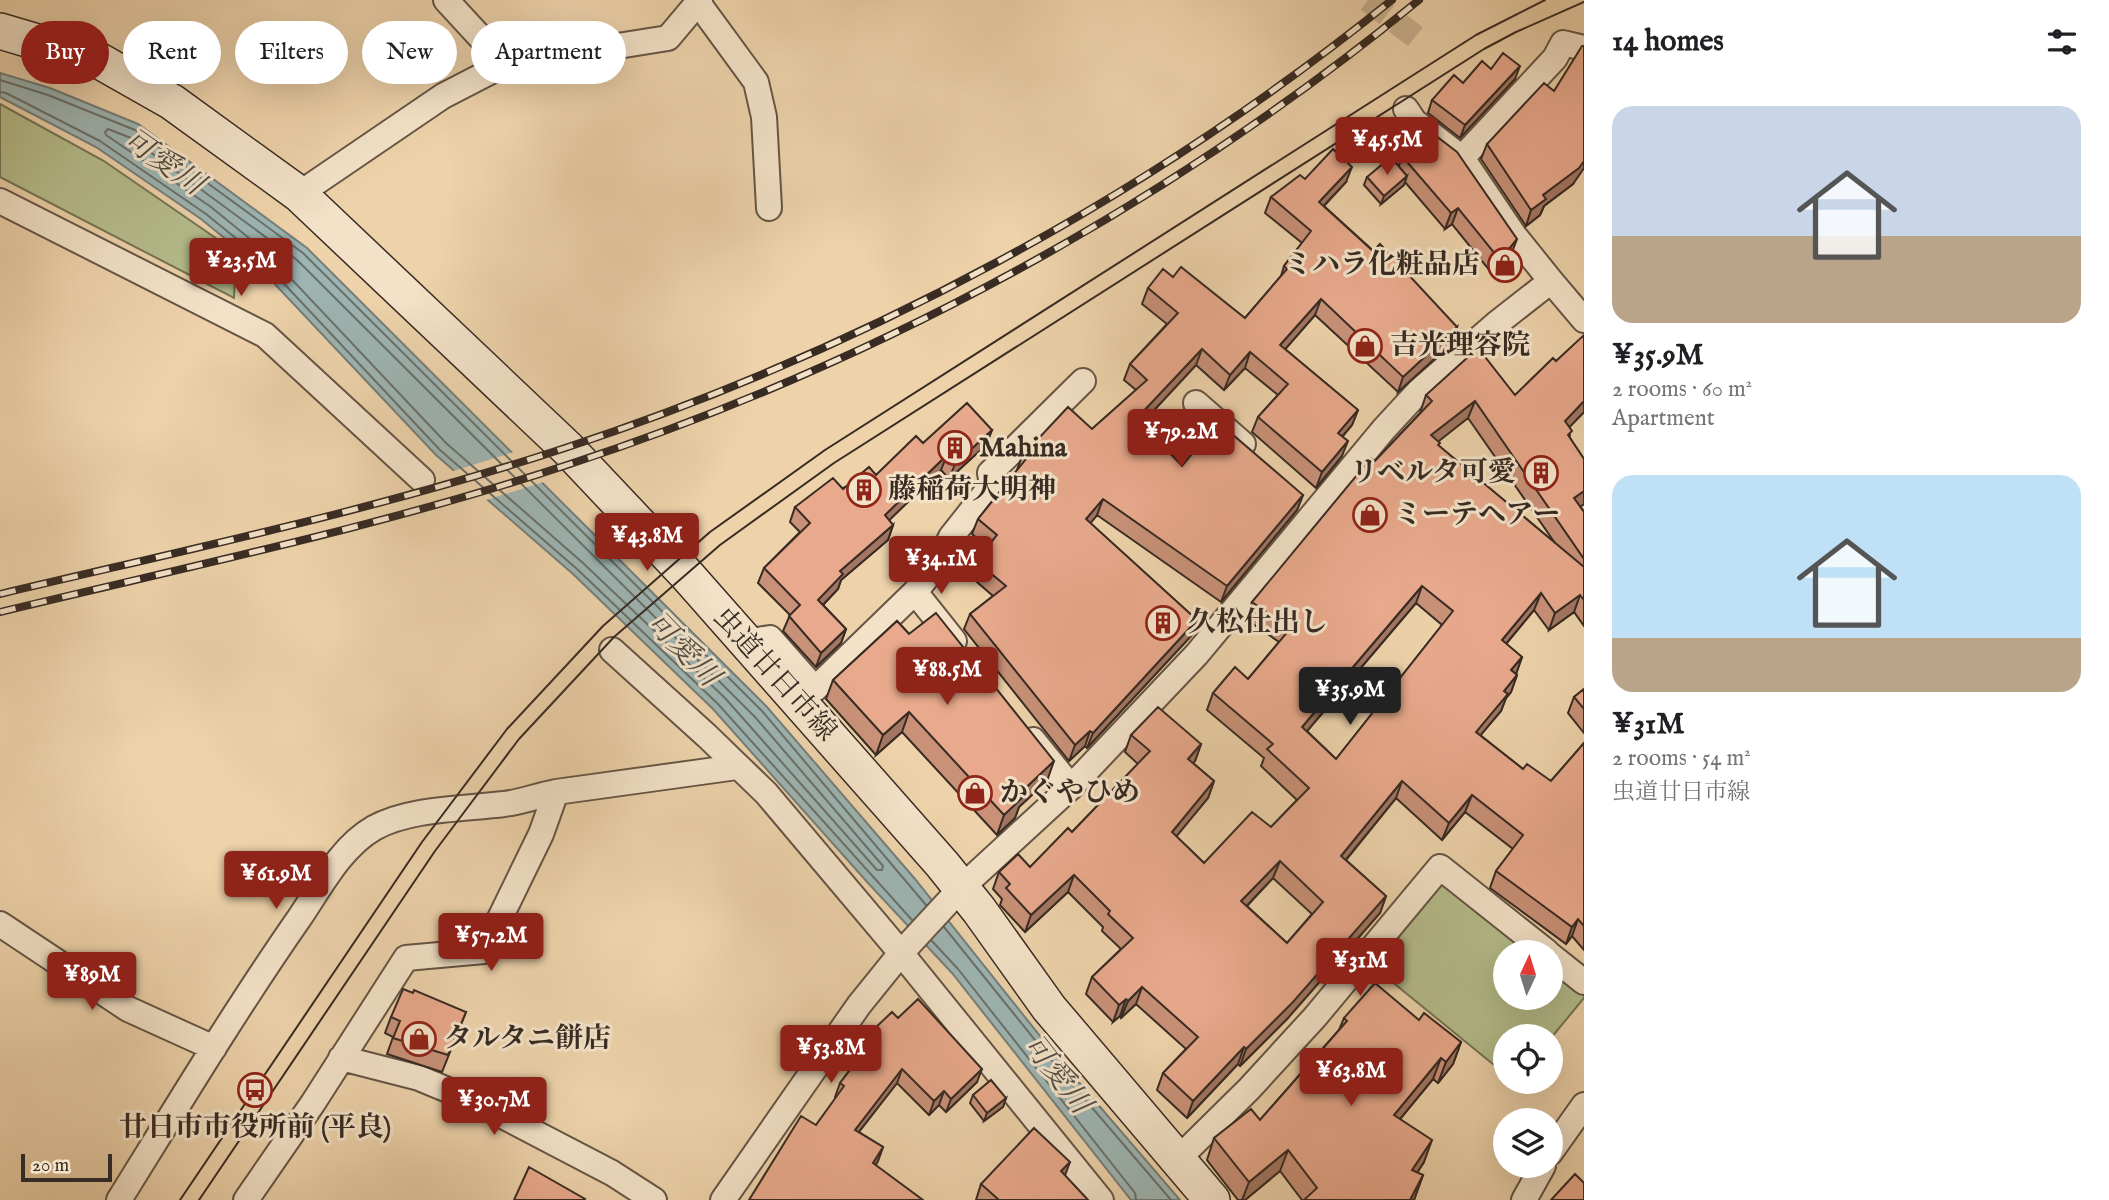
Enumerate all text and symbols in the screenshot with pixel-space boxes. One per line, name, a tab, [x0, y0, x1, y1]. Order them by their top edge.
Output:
chip: Buy	[21, 21, 109, 84]
chip: Rent	[123, 21, 221, 84]
chip: Filters	[235, 21, 348, 84]
chip: New	[362, 21, 457, 84]
chip: Apartment	[471, 21, 626, 84]
text: 14 homes	[1612, 23, 1724, 61]
icon: filters	[2043, 23, 2081, 61]
pin: ¥45.5M	[1330, 118, 1444, 177]
water label: 可愛川	[115, 122, 213, 206]
text: ¥45.5M	[1351, 125, 1423, 154]
icon: home	[1784, 152, 1910, 278]
pin: ¥23.5M	[184, 238, 298, 298]
text: ¥23.5M	[205, 246, 277, 275]
shop icon: ミハラ化粧品店	[1486, 246, 1524, 284]
place label: ミハラ化粧品店	[1284, 248, 1480, 283]
shop icon: 吉光理容院	[1346, 327, 1384, 365]
place label: 吉光理容院	[1390, 329, 1530, 364]
text: ¥35.9M	[1612, 337, 1704, 375]
text: 2 rooms · 60 m²	[1612, 375, 1752, 404]
text: Apartment	[1612, 404, 1715, 433]
pin: ¥79.2M	[1124, 410, 1238, 469]
text: ¥79.2M	[1144, 417, 1218, 446]
building icon: Mahina	[936, 429, 974, 467]
place label: Mahina	[979, 431, 1068, 466]
building icon: リベルタ可愛	[1522, 454, 1560, 492]
place label: リベルタ可愛	[1350, 456, 1516, 491]
building icon: 藤稲荷大明神	[845, 471, 883, 509]
place label: 藤稲荷大明神	[888, 473, 1056, 508]
shop icon: ミーテヘアー	[1351, 496, 1389, 534]
place label: ミーテヘアー	[1394, 498, 1560, 533]
pin: ¥43.8M	[590, 514, 704, 573]
icon: home	[1784, 520, 1910, 646]
text: ¥43.8M	[611, 521, 683, 550]
pin: ¥34.1M	[884, 536, 998, 596]
text: ¥34.1M	[905, 544, 977, 573]
street label: 虫道廿日市線	[705, 601, 843, 749]
water label: 可愛川	[637, 604, 729, 698]
building icon: 久松仕出し	[1144, 604, 1182, 642]
place label: 久松仕出し	[1188, 606, 1328, 641]
pin: ¥88.5M	[890, 648, 1004, 707]
text: ¥88.5M	[912, 655, 982, 684]
pin: ¥35.9M	[1293, 668, 1407, 727]
text: ¥35.9M	[1315, 675, 1385, 704]
text: ¥31M	[1612, 706, 1684, 744]
text: 2 rooms · 54 m²	[1612, 744, 1751, 773]
shop icon: かぐやひめ	[956, 774, 994, 812]
place label: かぐやひめ	[1000, 776, 1140, 811]
text: 虫道廿日市線	[1612, 778, 1750, 807]
pin: ¥61.9M	[219, 852, 333, 911]
text: ¥61.9M	[240, 859, 312, 888]
pin: ¥57.2M	[434, 914, 548, 973]
text: ¥57.2M	[454, 921, 528, 950]
pin: ¥31M	[1319, 939, 1401, 998]
north arrow	[1493, 940, 1563, 1010]
map controls	[1493, 940, 1563, 1178]
text: ¥31M	[1332, 946, 1388, 975]
pin: ¥89M	[51, 953, 133, 1012]
text: ¥89M	[63, 960, 121, 989]
shop icon: タルタニ餅店	[400, 1020, 438, 1058]
place label: タルタニ餅店	[444, 1022, 611, 1057]
button: locate	[1493, 1024, 1563, 1094]
pin: ¥53.8M	[774, 1026, 888, 1085]
water label: 可愛川	[1013, 1028, 1101, 1125]
text: ¥53.8M	[796, 1033, 866, 1062]
pin: ¥63.8M	[1294, 1048, 1408, 1108]
text: ¥63.8M	[1316, 1056, 1386, 1085]
bus stop icon: 廿日市市役所前 (平良)	[236, 1071, 274, 1109]
pin: ¥30.7M	[437, 1078, 551, 1137]
text: ¥30.7M	[458, 1085, 530, 1114]
button: layers	[1493, 1108, 1563, 1178]
place label: 廿日市市役所前 (平良)	[119, 1111, 391, 1146]
scale bar	[21, 1151, 112, 1183]
text: 20 m	[32, 1154, 69, 1178]

